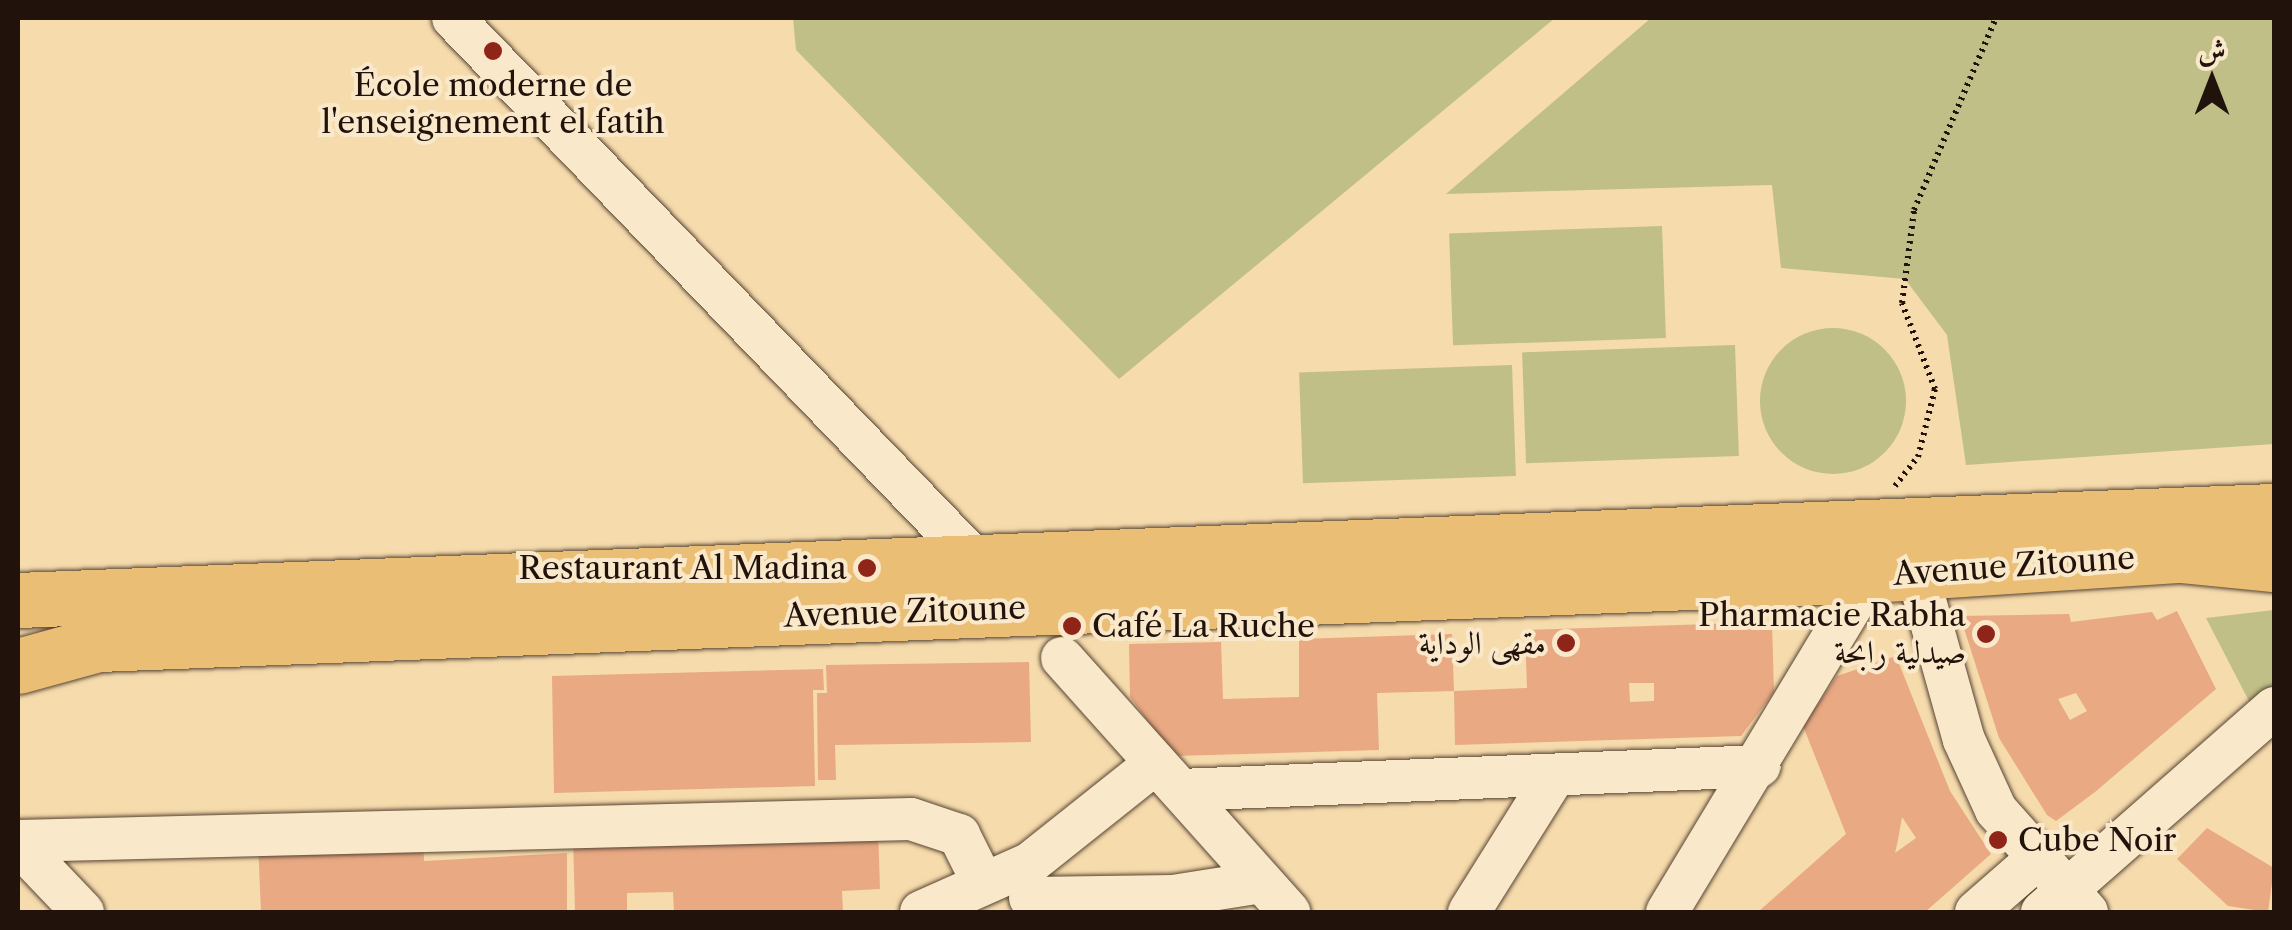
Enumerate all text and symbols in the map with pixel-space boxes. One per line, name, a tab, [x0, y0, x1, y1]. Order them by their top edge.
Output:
north arrow	[2162, 30, 2262, 130]
text: ش	[2198, 33, 2226, 67]
marker: École moderne de l'enseignement el fatih	[482, 40, 504, 62]
place label: École moderne de l'enseignement el fatih	[321, 67, 665, 142]
street label: Avenue Zitoune	[1892, 538, 2136, 594]
place label: Restaurant Al Madina	[517, 549, 847, 587]
marker: Restaurant Al Madina	[856, 557, 878, 579]
street label: Avenue Zitoune	[783, 589, 1027, 635]
place label: Pharmacie Rabha صيدلية رابحة	[1698, 597, 1966, 672]
place label: Café La Ruche	[1092, 607, 1315, 645]
marker: Café La Ruche	[1061, 615, 1083, 637]
marker: Pharmacie Rabha صيدلية رابحة	[1975, 623, 1997, 645]
place label: مقهى الوداية	[1419, 624, 1546, 662]
marker: مقهى الوداية	[1555, 632, 1577, 654]
place label: Cube Noir	[2018, 821, 2177, 859]
marker: Cube Noir	[1987, 829, 2009, 851]

